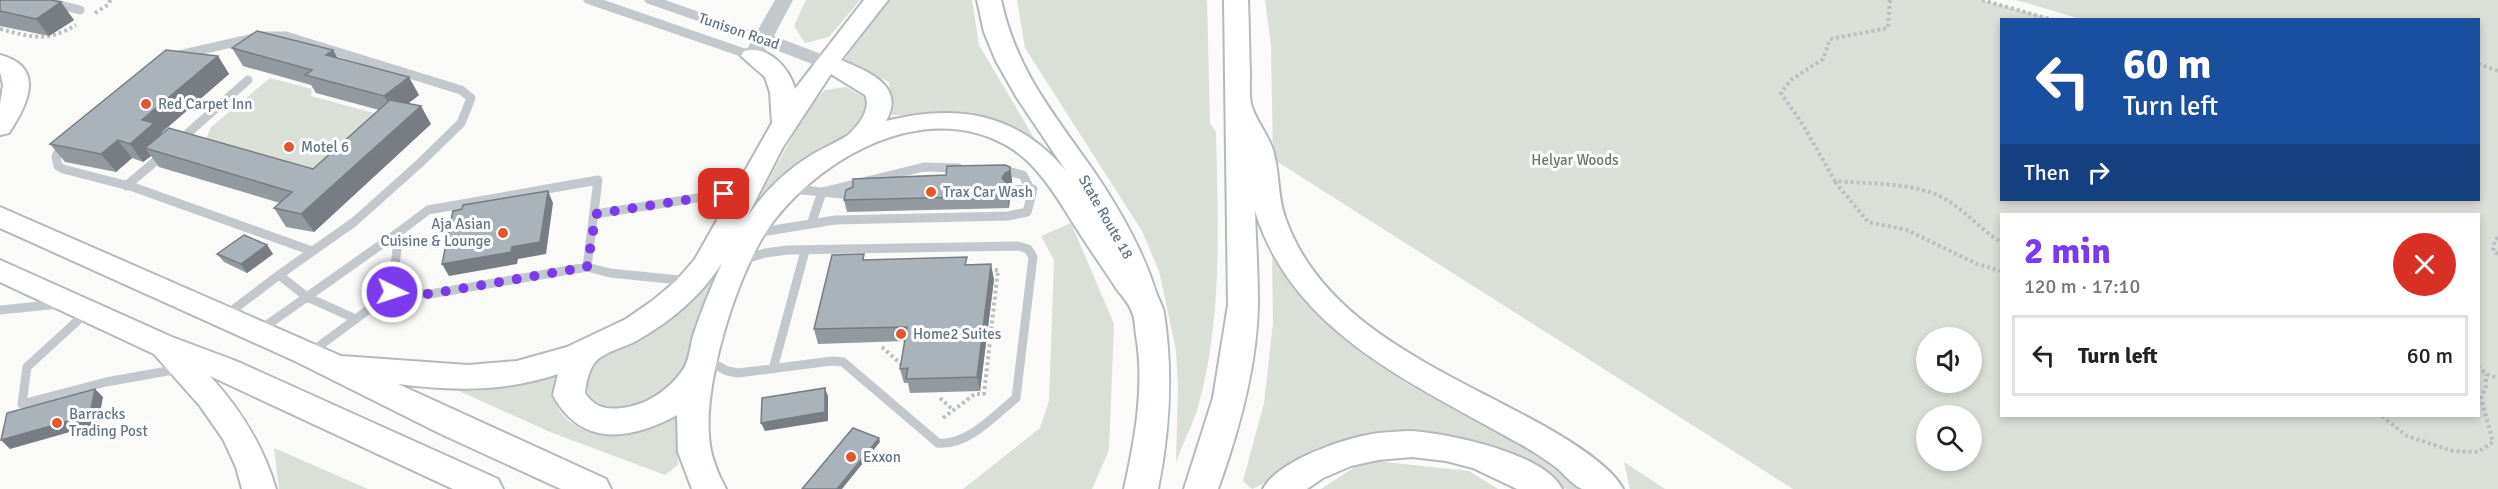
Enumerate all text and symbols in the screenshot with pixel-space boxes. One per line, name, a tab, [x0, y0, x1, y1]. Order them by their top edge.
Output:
street label: Tunison Road	[696, 9, 782, 53]
text: 60 m	[2123, 39, 2212, 90]
icon: left	[2024, 42, 2102, 120]
text: Turn left	[2123, 90, 2218, 123]
place label: Red Carpet Inn	[158, 95, 252, 113]
marker: Red Carpet Inn	[139, 97, 153, 111]
place label: Motel 6	[301, 138, 349, 156]
marker: Motel 6	[282, 140, 296, 154]
park label: Helyar Woods	[1531, 151, 1619, 169]
icon: right	[2082, 156, 2115, 189]
text: Then	[2024, 159, 2070, 186]
pin	[698, 168, 749, 219]
street label: State Route 18	[1075, 172, 1137, 262]
icon: arrive	[707, 177, 740, 210]
place label: Trax Car Wash	[943, 183, 1033, 201]
marker: Trax Car Wash	[924, 185, 938, 199]
place label: Aja Asian Cuisine & Lounge	[380, 215, 491, 250]
marker: Aja Asian Cuisine & Lounge	[496, 226, 510, 240]
text: 2 min	[2024, 229, 2111, 274]
button: close	[2393, 233, 2456, 296]
position arrow	[360, 260, 424, 324]
text: 120 m · 17:10	[2024, 274, 2140, 299]
place label: Home2 Suites	[913, 325, 1002, 343]
marker: Home2 Suites	[894, 327, 908, 341]
map controls	[1916, 327, 1982, 471]
button: sound	[1916, 327, 1982, 393]
icon: left	[2027, 339, 2060, 372]
text: Turn left	[2078, 342, 2158, 369]
text: 60 m	[2407, 342, 2453, 369]
place label: Barracks Trading Post	[69, 405, 148, 440]
button: search	[1916, 405, 1982, 471]
marker: Barracks Trading Post	[50, 416, 64, 430]
place label: Exxon	[863, 448, 901, 466]
marker: Exxon	[844, 450, 858, 464]

